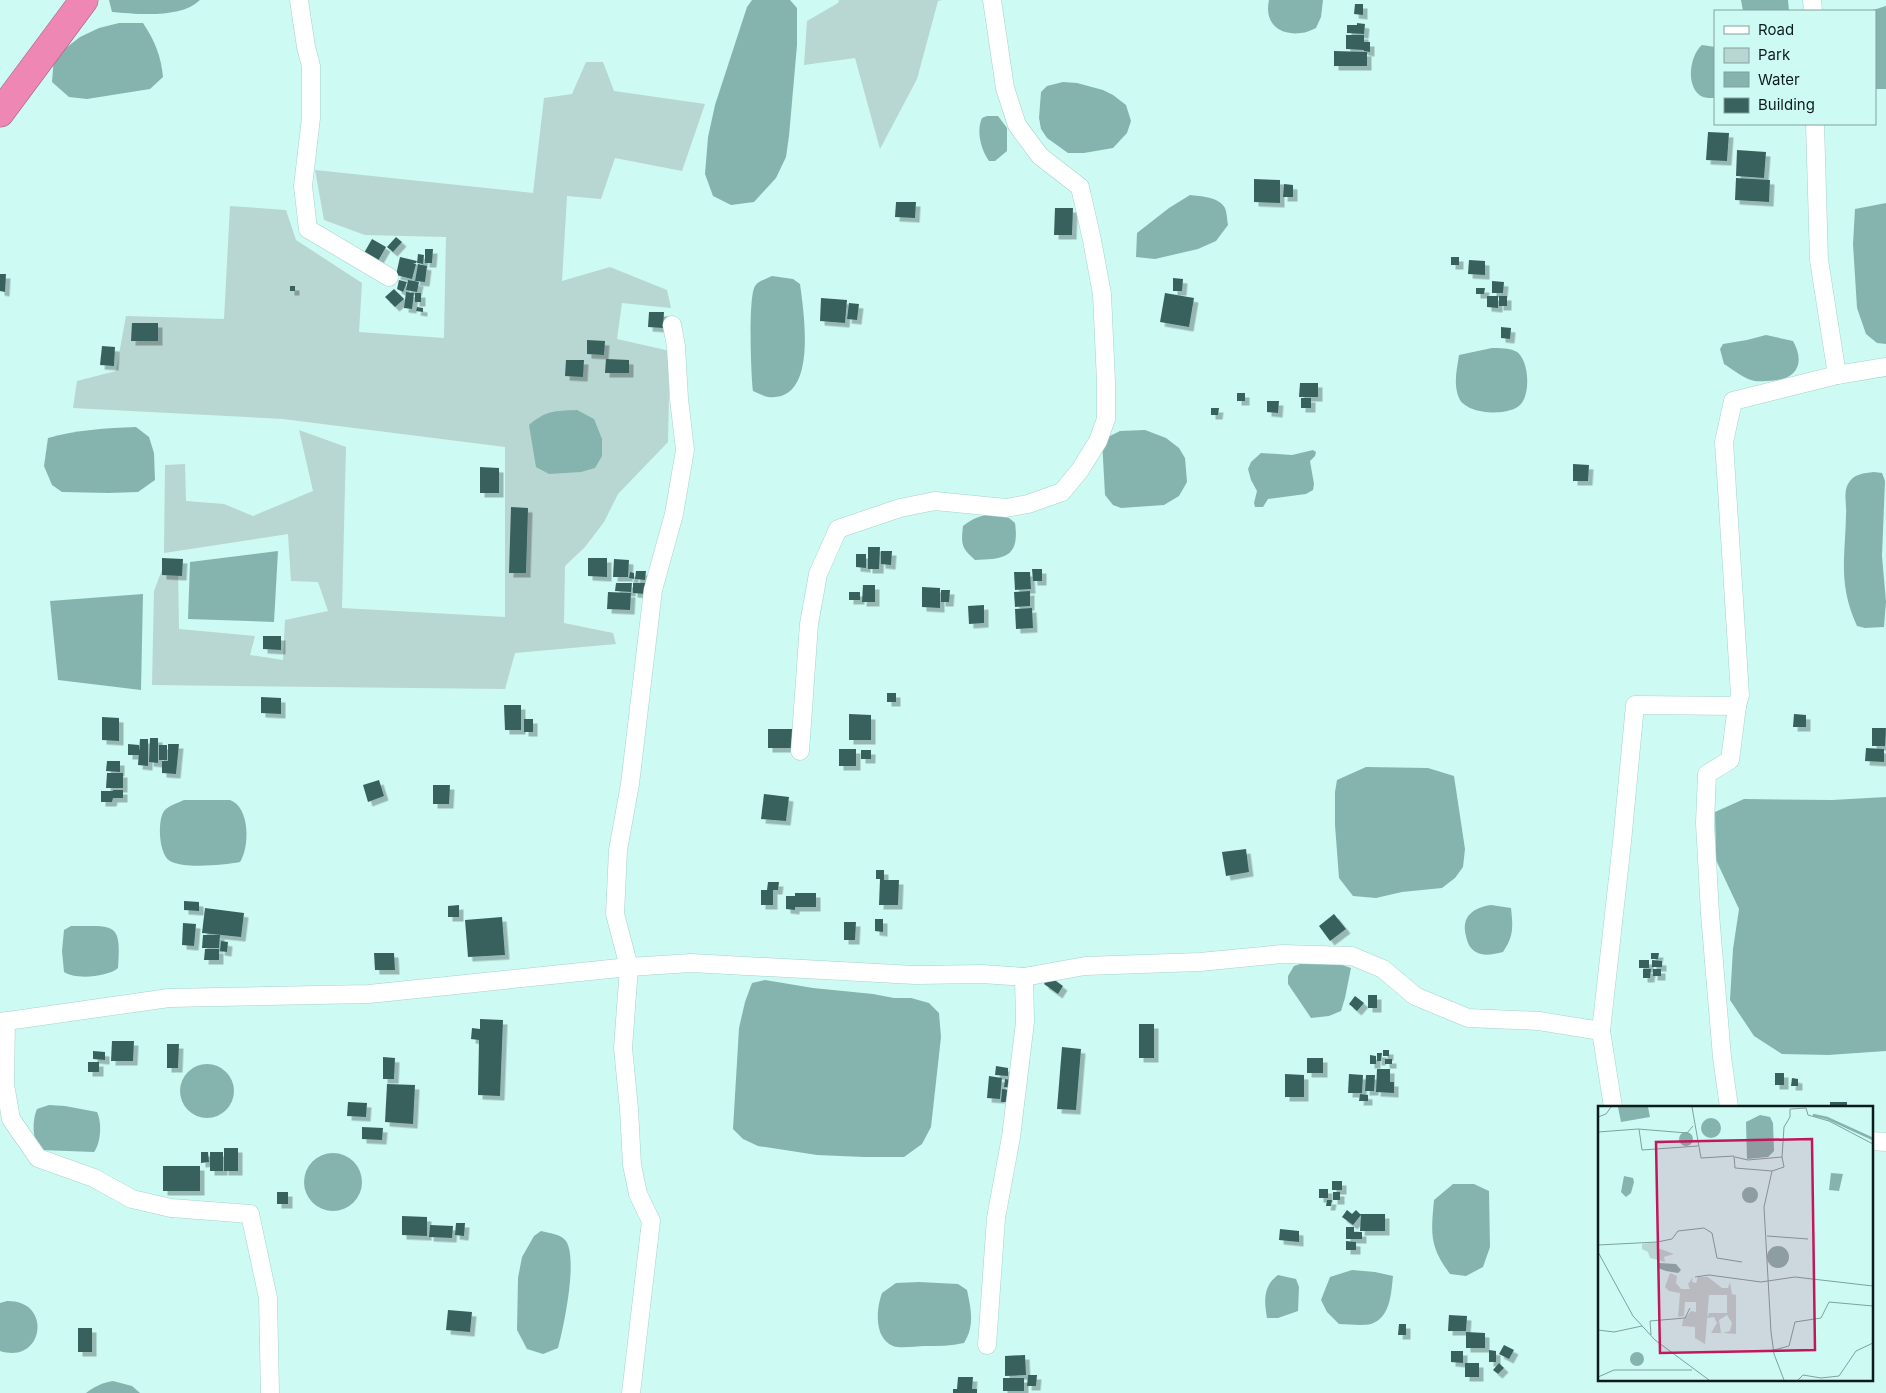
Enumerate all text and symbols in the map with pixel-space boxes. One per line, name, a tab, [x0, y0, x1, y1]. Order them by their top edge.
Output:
legend	[1714, 10, 1876, 125]
text: Road	[1758, 20, 1794, 39]
text: Park	[1758, 45, 1791, 64]
text: Water	[1758, 70, 1800, 89]
text: Building	[1758, 95, 1815, 114]
inset map	[1598, 1106, 1874, 1380]

